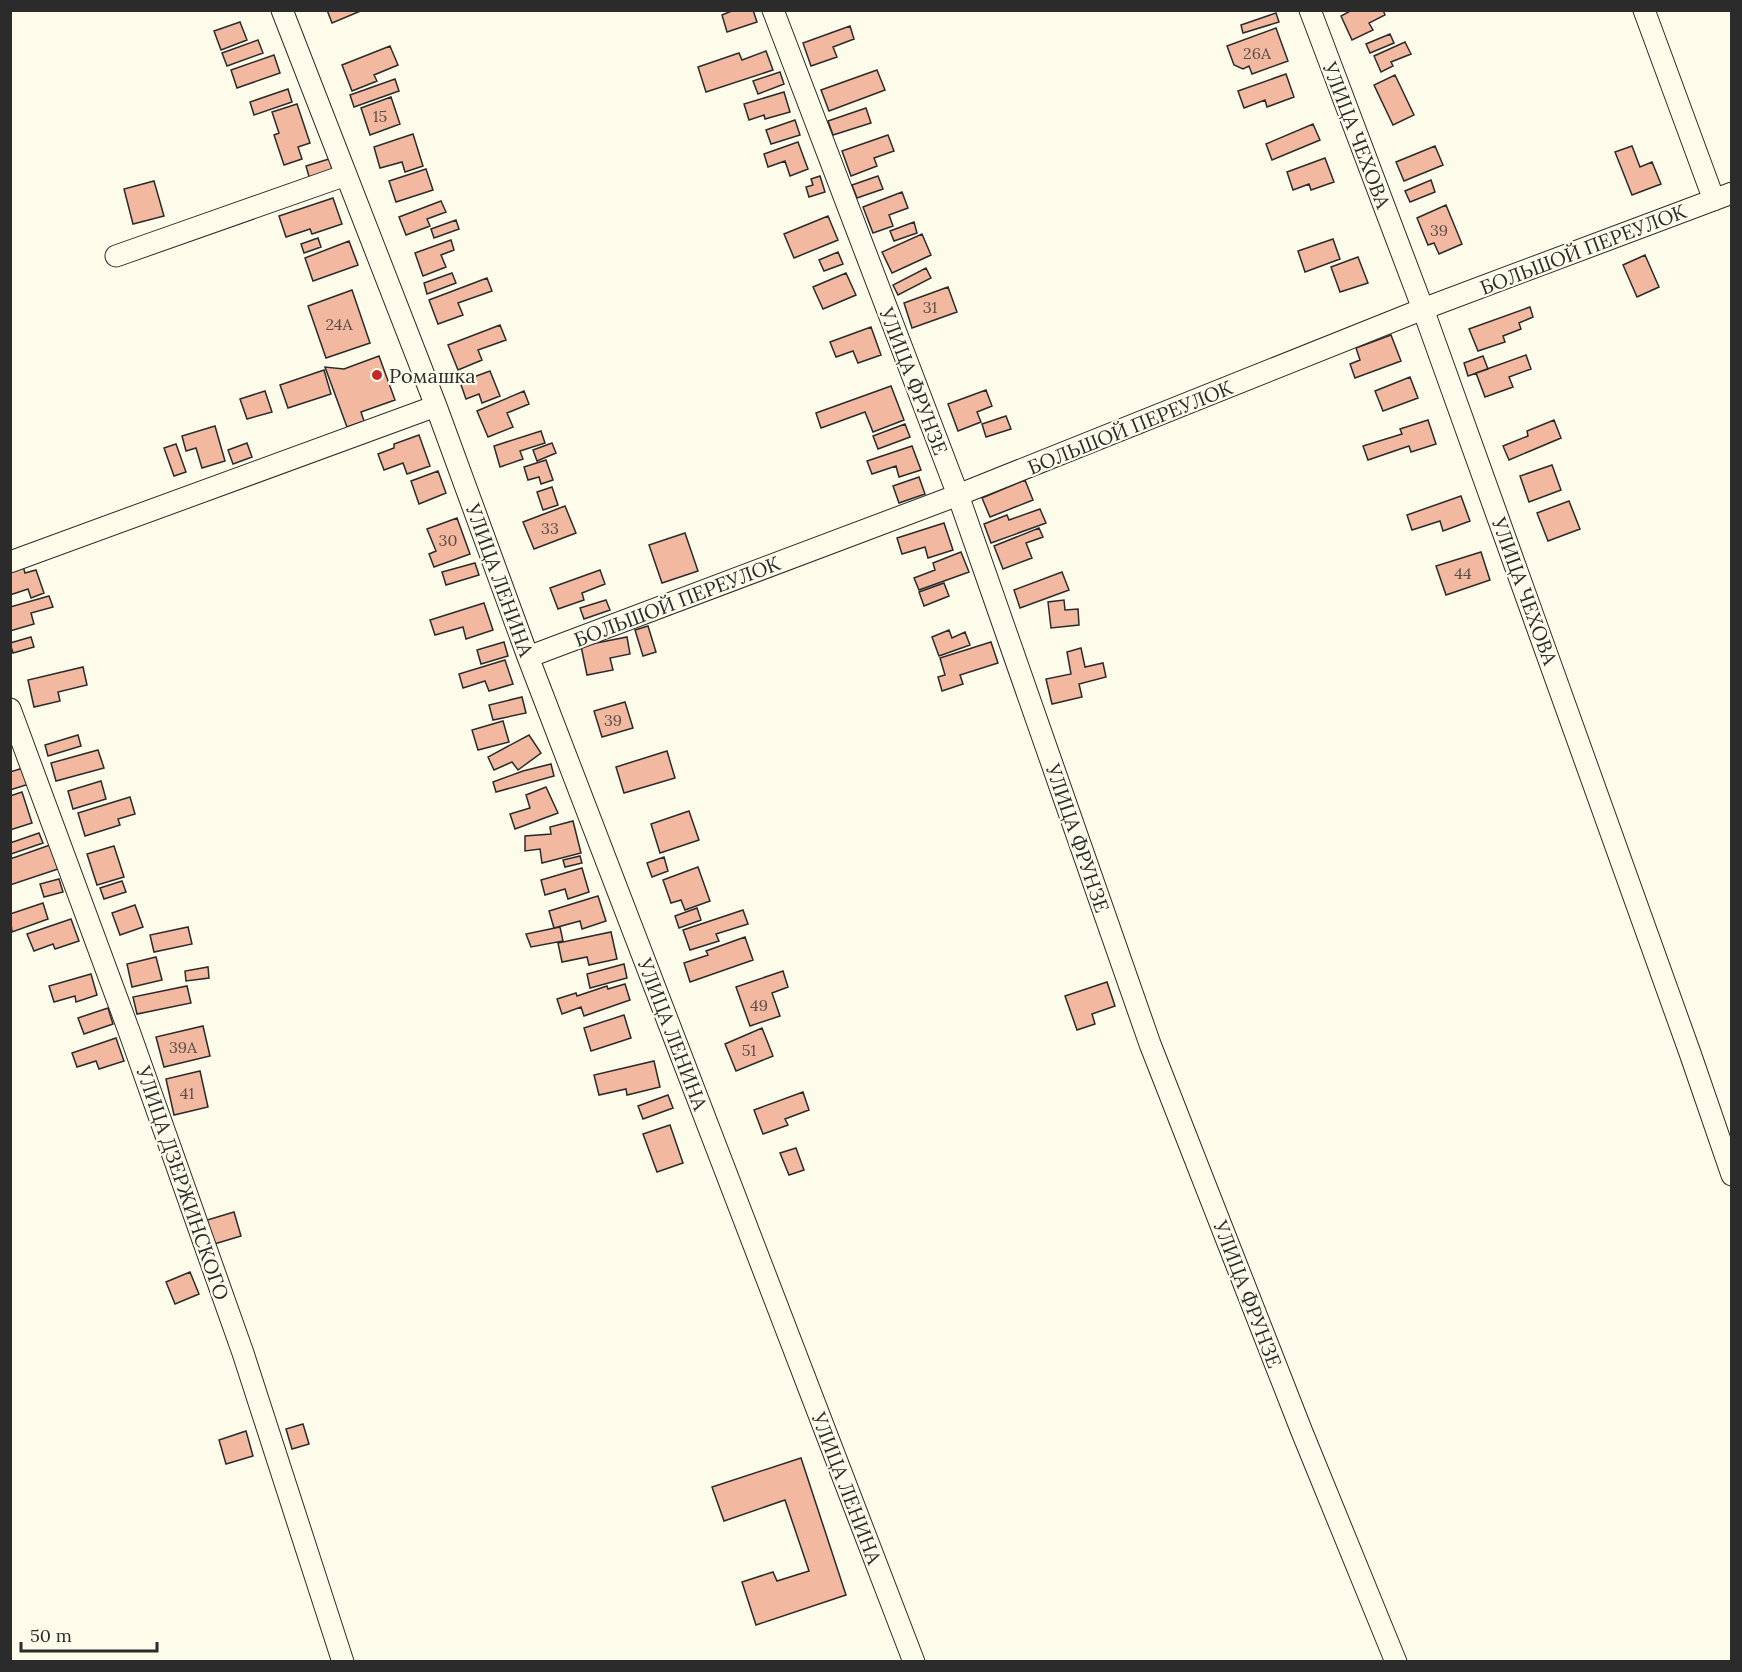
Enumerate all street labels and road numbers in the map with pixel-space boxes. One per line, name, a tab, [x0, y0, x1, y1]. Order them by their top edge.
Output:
street label: УЛИЦА ЧЕХОВА	[1317, 57, 1397, 212]
street label: БОЛЬШОЙ ПЕРЕУЛОК	[1476, 198, 1690, 300]
street label: УЛИЦА ФРУНЗЕ	[874, 303, 954, 458]
street label: БОЛЬШОЙ ПЕРЕУЛОК	[1024, 374, 1236, 480]
street label: УЛИЦА ЛЕНИНА	[460, 499, 539, 660]
street label: УЛИЦА ЧЕХОВА	[1486, 513, 1563, 669]
street label: БОЛЬШОЙ ПЕРЕУЛОК	[570, 550, 784, 652]
street label: УЛИЦА ФРУНЗЕ	[1041, 759, 1115, 916]
street label: УЛИЦА ЛЕНИНА	[632, 954, 714, 1114]
street label: УЛИЦА ДЗЕРЖИНСКОГО	[131, 1062, 235, 1303]
street label: УЛИЦА ФРУНЗЕ	[1208, 1216, 1288, 1371]
street label: УЛИЦА ЛЕНИНА	[806, 1408, 888, 1568]

